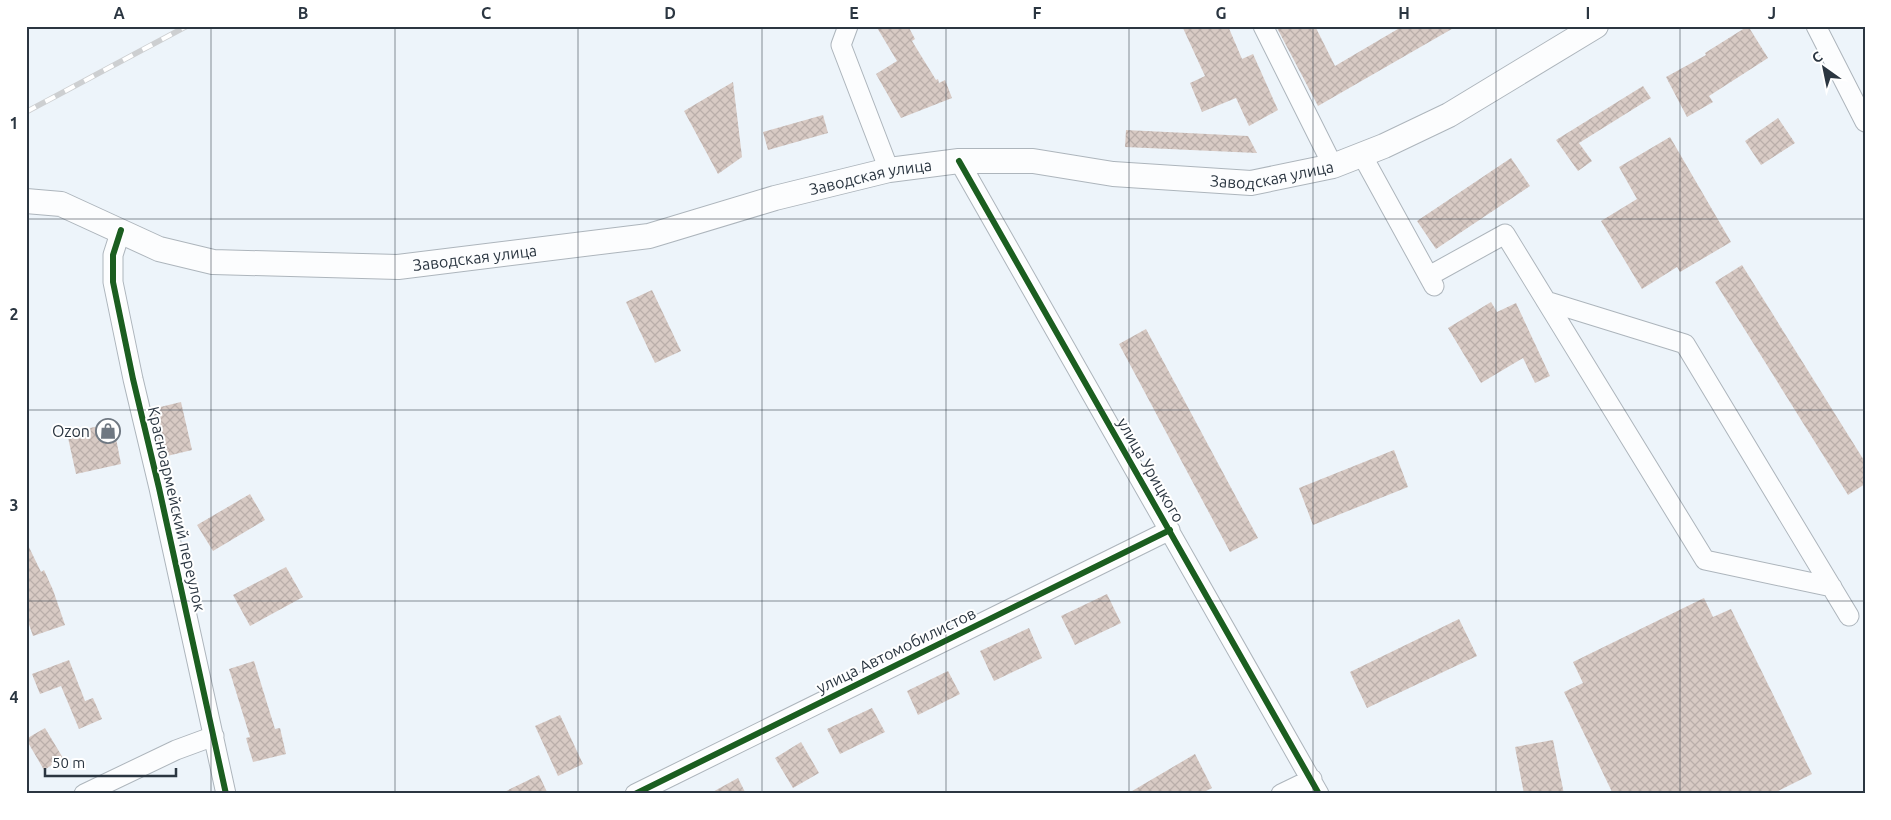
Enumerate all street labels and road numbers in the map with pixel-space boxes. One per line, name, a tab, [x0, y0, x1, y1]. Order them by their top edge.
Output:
street label: Заводская улица	[807, 156, 933, 198]
street label: Заводская улица	[1210, 157, 1335, 192]
street label: Заводская улица	[412, 241, 538, 274]
street label: Красноармейский переулок	[145, 405, 209, 613]
street label: улица Урицкого	[1114, 415, 1188, 525]
street label: улица Автомобилистов	[814, 604, 978, 696]

